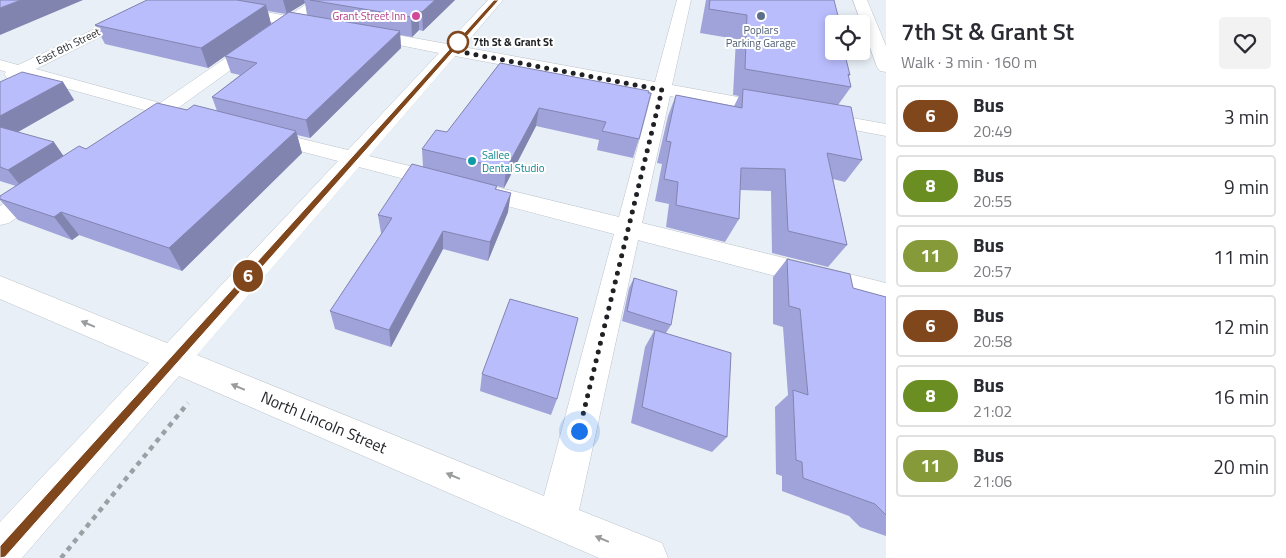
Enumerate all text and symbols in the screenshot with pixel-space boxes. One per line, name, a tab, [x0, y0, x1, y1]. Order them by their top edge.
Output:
place label: Grant Street Inn	[332, 8, 406, 24]
marker: Grant Street Inn	[410, 10, 422, 22]
marker: Poplars Parking Garage	[755, 10, 767, 22]
text: 7th St & Grant St	[901, 13, 1074, 49]
map controls	[825, 15, 870, 60]
button: locate	[825, 15, 870, 60]
button: heart	[1219, 17, 1271, 69]
place label: Poplars Parking Garage	[726, 22, 797, 51]
street label: East 8th Street	[33, 23, 103, 68]
marker: 7th St & Grant St	[447, 31, 469, 53]
place label: 7th St & Grant St	[473, 34, 553, 50]
text: Walk · 3 min · 160 m	[901, 50, 1037, 74]
text: Bus	[973, 90, 1004, 119]
text: 6	[925, 102, 936, 129]
text: 3 min	[1224, 102, 1269, 131]
text: 20:49	[973, 119, 1012, 143]
place label: Sallee Dental Studio	[482, 147, 545, 176]
marker: Sallee Dental Studio	[466, 155, 478, 167]
text: Bus	[973, 160, 1004, 189]
text: 8	[925, 172, 936, 199]
text: 9 min	[1224, 172, 1269, 201]
text: 20:55	[973, 189, 1012, 213]
text: Bus	[973, 230, 1004, 259]
text: 11	[920, 242, 941, 269]
text: 11 min	[1213, 242, 1269, 271]
text: 20:57	[973, 259, 1012, 283]
line badge: 6	[232, 260, 264, 292]
text: 6	[243, 262, 253, 289]
text: Bus	[973, 300, 1004, 329]
text: 6	[925, 312, 936, 339]
text: 12 min	[1213, 312, 1269, 341]
one-way arrow	[81, 319, 95, 327]
text: 20:58	[973, 329, 1012, 353]
text: Bus	[973, 370, 1004, 399]
one-way arrow	[231, 382, 245, 390]
text: 8	[925, 382, 936, 409]
text: 16 min	[1213, 382, 1269, 411]
street label: North Lincoln Street	[257, 385, 391, 459]
text: 21:02	[973, 399, 1012, 423]
your location	[567, 419, 592, 444]
text: Bus	[973, 440, 1004, 469]
text: 11	[920, 452, 941, 479]
text: 20 min	[1213, 452, 1269, 481]
text: 21:06	[973, 469, 1012, 493]
one-way arrow	[445, 472, 460, 480]
one-way arrow	[595, 535, 609, 543]

